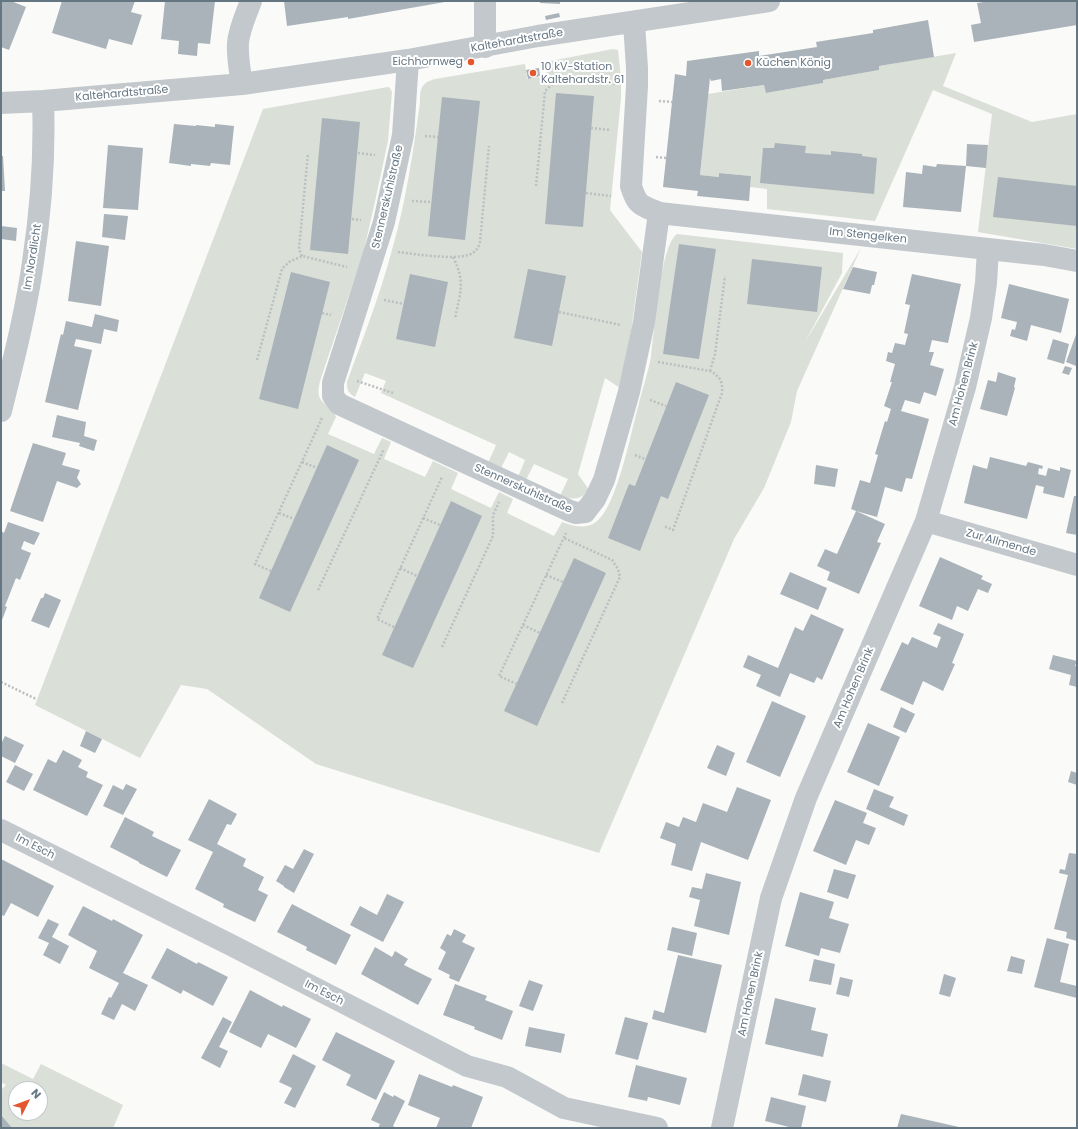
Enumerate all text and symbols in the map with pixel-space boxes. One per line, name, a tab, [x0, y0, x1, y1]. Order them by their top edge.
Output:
street label: Kaltehardtstraße	[470, 26, 564, 56]
place label: Eichhornweg	[392, 55, 463, 69]
place label: Küchen König	[756, 56, 831, 70]
marker: Eichhornweg	[466, 57, 476, 67]
marker: Küchen König	[743, 58, 753, 68]
place label: 10 kV-Station Kaltehardstr. 61	[541, 60, 624, 86]
marker: 10 kV-Station Kaltehardstr. 61	[528, 68, 538, 78]
street label: Kaltehardtstraße	[75, 83, 169, 105]
street label: Stennerskuhlstraße	[370, 144, 406, 250]
street label: Im Nordlicht	[21, 223, 45, 291]
street label: Im Stengelken	[829, 225, 907, 247]
street label: Am Hohen Brink	[946, 341, 982, 427]
street label: Stennerskuhlstraße	[472, 461, 574, 517]
street label: Zur Allmende	[964, 527, 1038, 559]
street label: Am Hohen Brink	[831, 646, 877, 730]
street label: Im Esch	[13, 832, 57, 862]
street label: Am Hohen Brink	[736, 950, 766, 1038]
street label: Im Esch	[302, 978, 346, 1008]
north arrow	[8, 1081, 48, 1121]
text: N	[27, 1085, 45, 1102]

